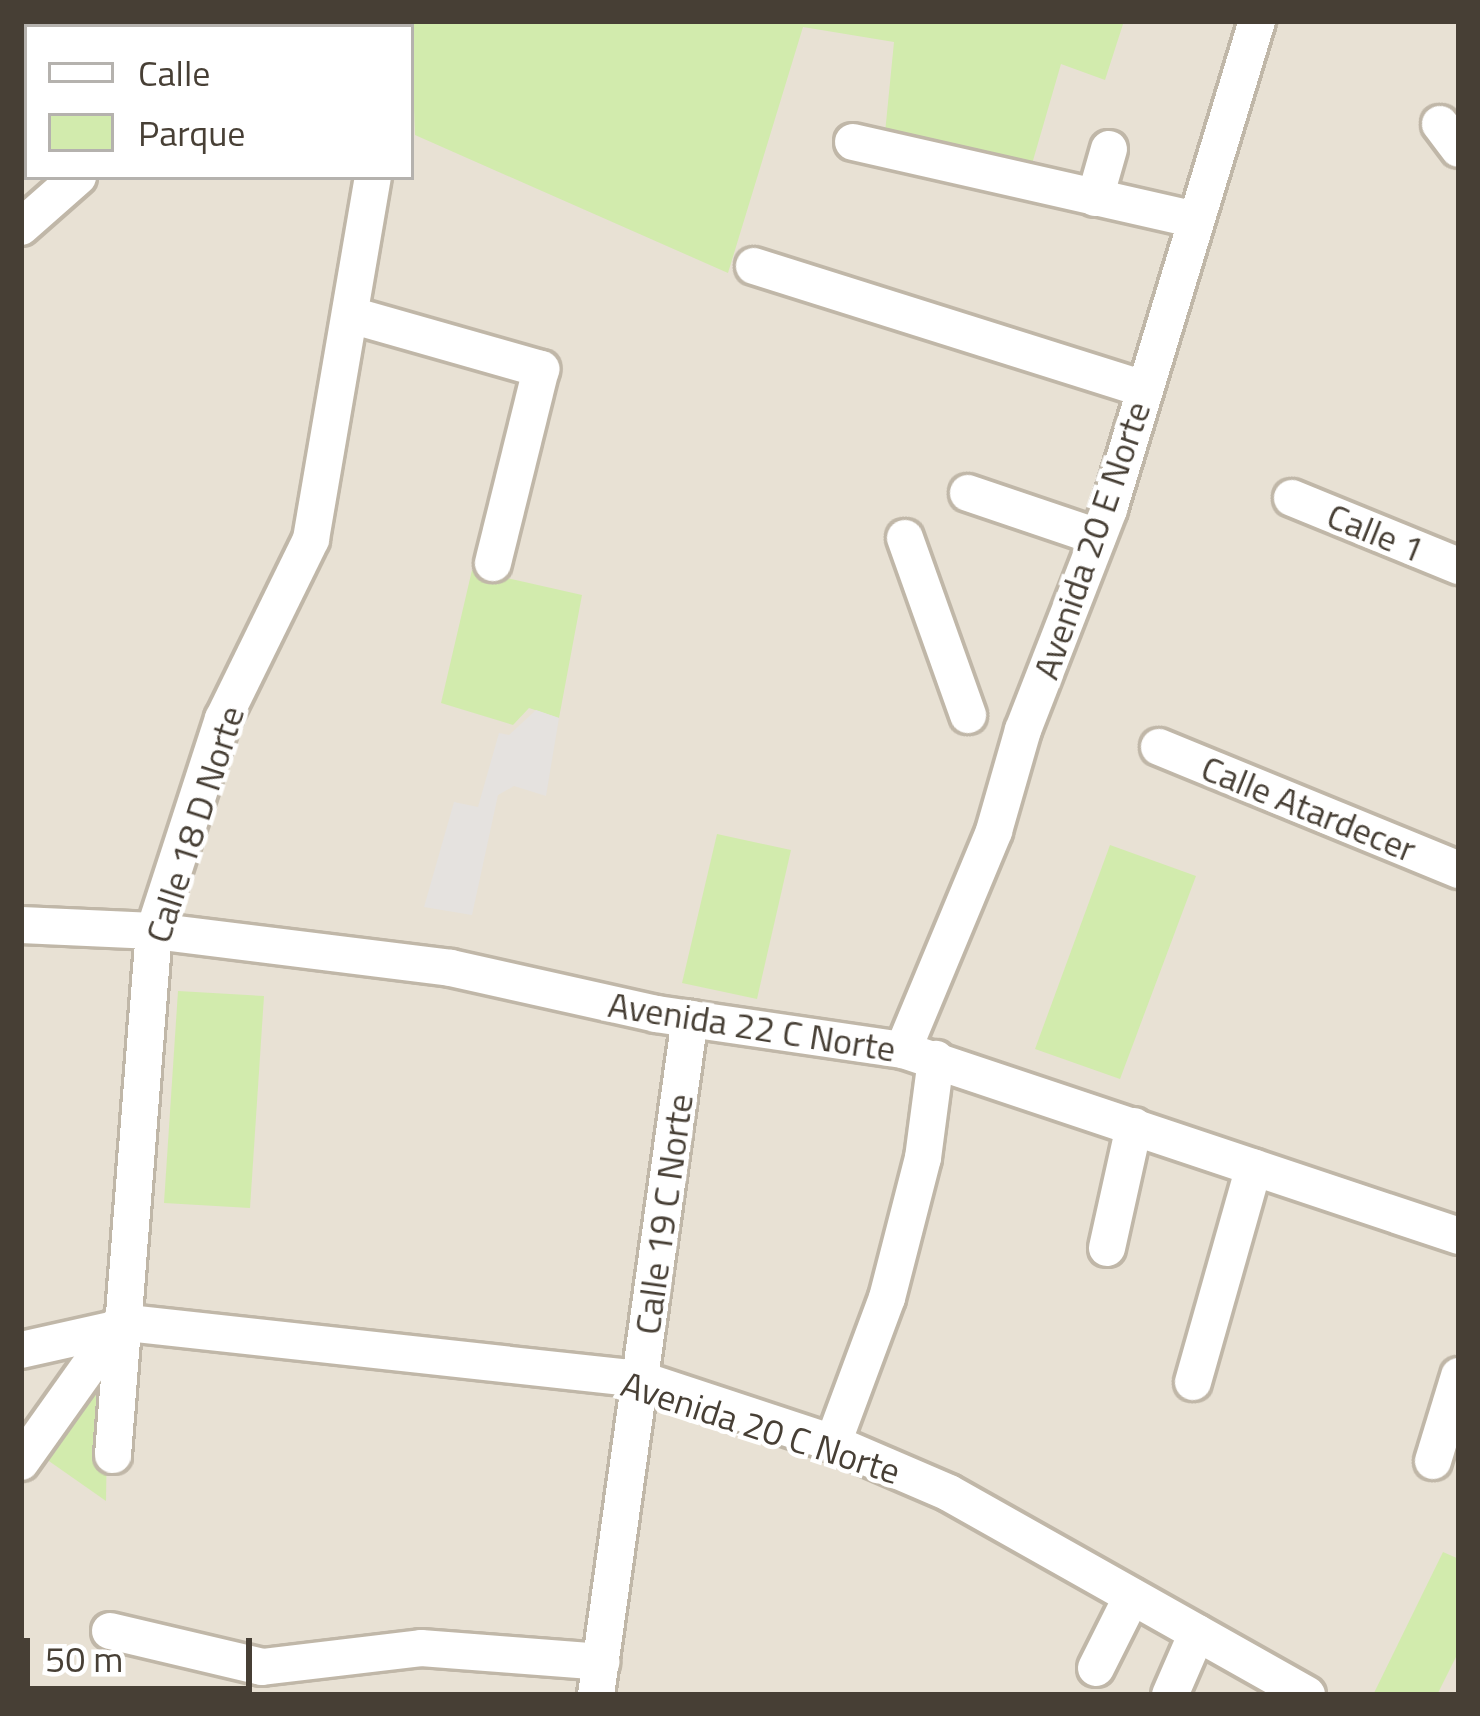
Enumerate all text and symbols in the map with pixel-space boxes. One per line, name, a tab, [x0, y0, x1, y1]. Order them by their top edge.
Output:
legend	[24, 24, 414, 180]
text: Calle	[138, 45, 210, 100]
text: Parque	[138, 105, 245, 160]
street label: Avenida 20 E Norte	[1023, 396, 1159, 684]
street label: Calle 1	[1321, 493, 1431, 571]
street label: Calle 18 D Norte	[135, 700, 253, 948]
street label: Calle Atardecer	[1196, 745, 1422, 871]
street label: Avenida 22 C Norte	[605, 982, 899, 1070]
street label: Calle 19 C Norte	[625, 1091, 701, 1337]
street label: Avenida 20 C Norte	[616, 1362, 906, 1492]
scale bar	[30, 1614, 258, 1688]
text: 50 m	[45, 1631, 123, 1686]

